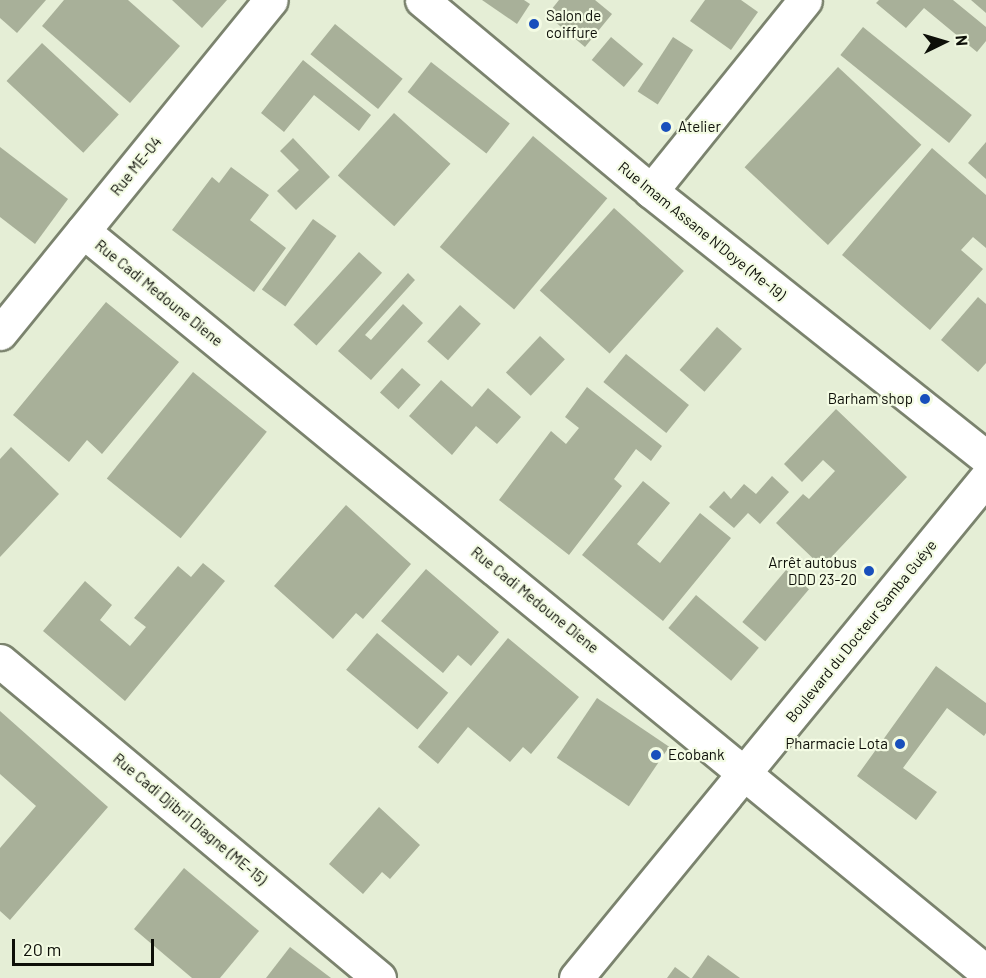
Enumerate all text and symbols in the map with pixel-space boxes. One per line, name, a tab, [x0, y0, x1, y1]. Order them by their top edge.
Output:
place label: Salon de coiffure	[546, 6, 601, 41]
north arrow	[914, 12, 974, 72]
marker: Salon de coiffure	[527, 17, 541, 31]
text: N	[953, 34, 972, 47]
place label: Atelier	[678, 118, 721, 136]
marker: Atelier	[659, 120, 673, 134]
street label: Rue ME-04	[107, 133, 165, 199]
street label: Rue Imam Assane N'Doye (Me-19)	[615, 158, 789, 304]
street label: Rue Cadi Medoune Diene	[92, 236, 226, 350]
place label: Barham shop	[828, 390, 913, 408]
marker: Barham shop	[918, 392, 932, 406]
street label: Boulevard du Docteur Samba Guéye	[782, 536, 940, 726]
street label: Rue Cadi Medoune Diene	[468, 543, 602, 657]
place label: Arrêt autobus DDD 23-20	[768, 553, 857, 588]
marker: Arrêt autobus DDD 23-20	[862, 564, 876, 578]
place label: Pharmacie Lota	[785, 735, 888, 753]
marker: Pharmacie Lota	[893, 737, 907, 751]
place label: Ecobank	[668, 746, 724, 764]
marker: Ecobank	[649, 748, 663, 762]
street label: Rue Cadi Djibril Diagne (ME-15)	[110, 749, 270, 889]
scale bar	[15, 927, 158, 965]
text: 20 m	[23, 938, 61, 960]

